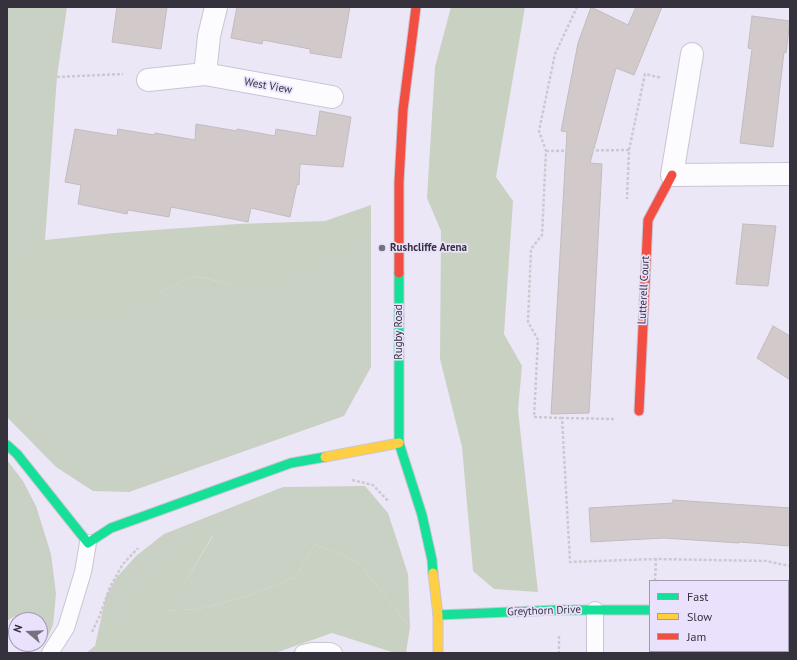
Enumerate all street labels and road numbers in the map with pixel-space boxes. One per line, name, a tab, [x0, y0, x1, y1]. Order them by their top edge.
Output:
street label: West View	[243, 75, 293, 97]
street label: Lutterell Court	[636, 255, 652, 325]
street label: Rugby Road	[392, 304, 406, 360]
street label: Greythorn Drive	[507, 603, 581, 619]

